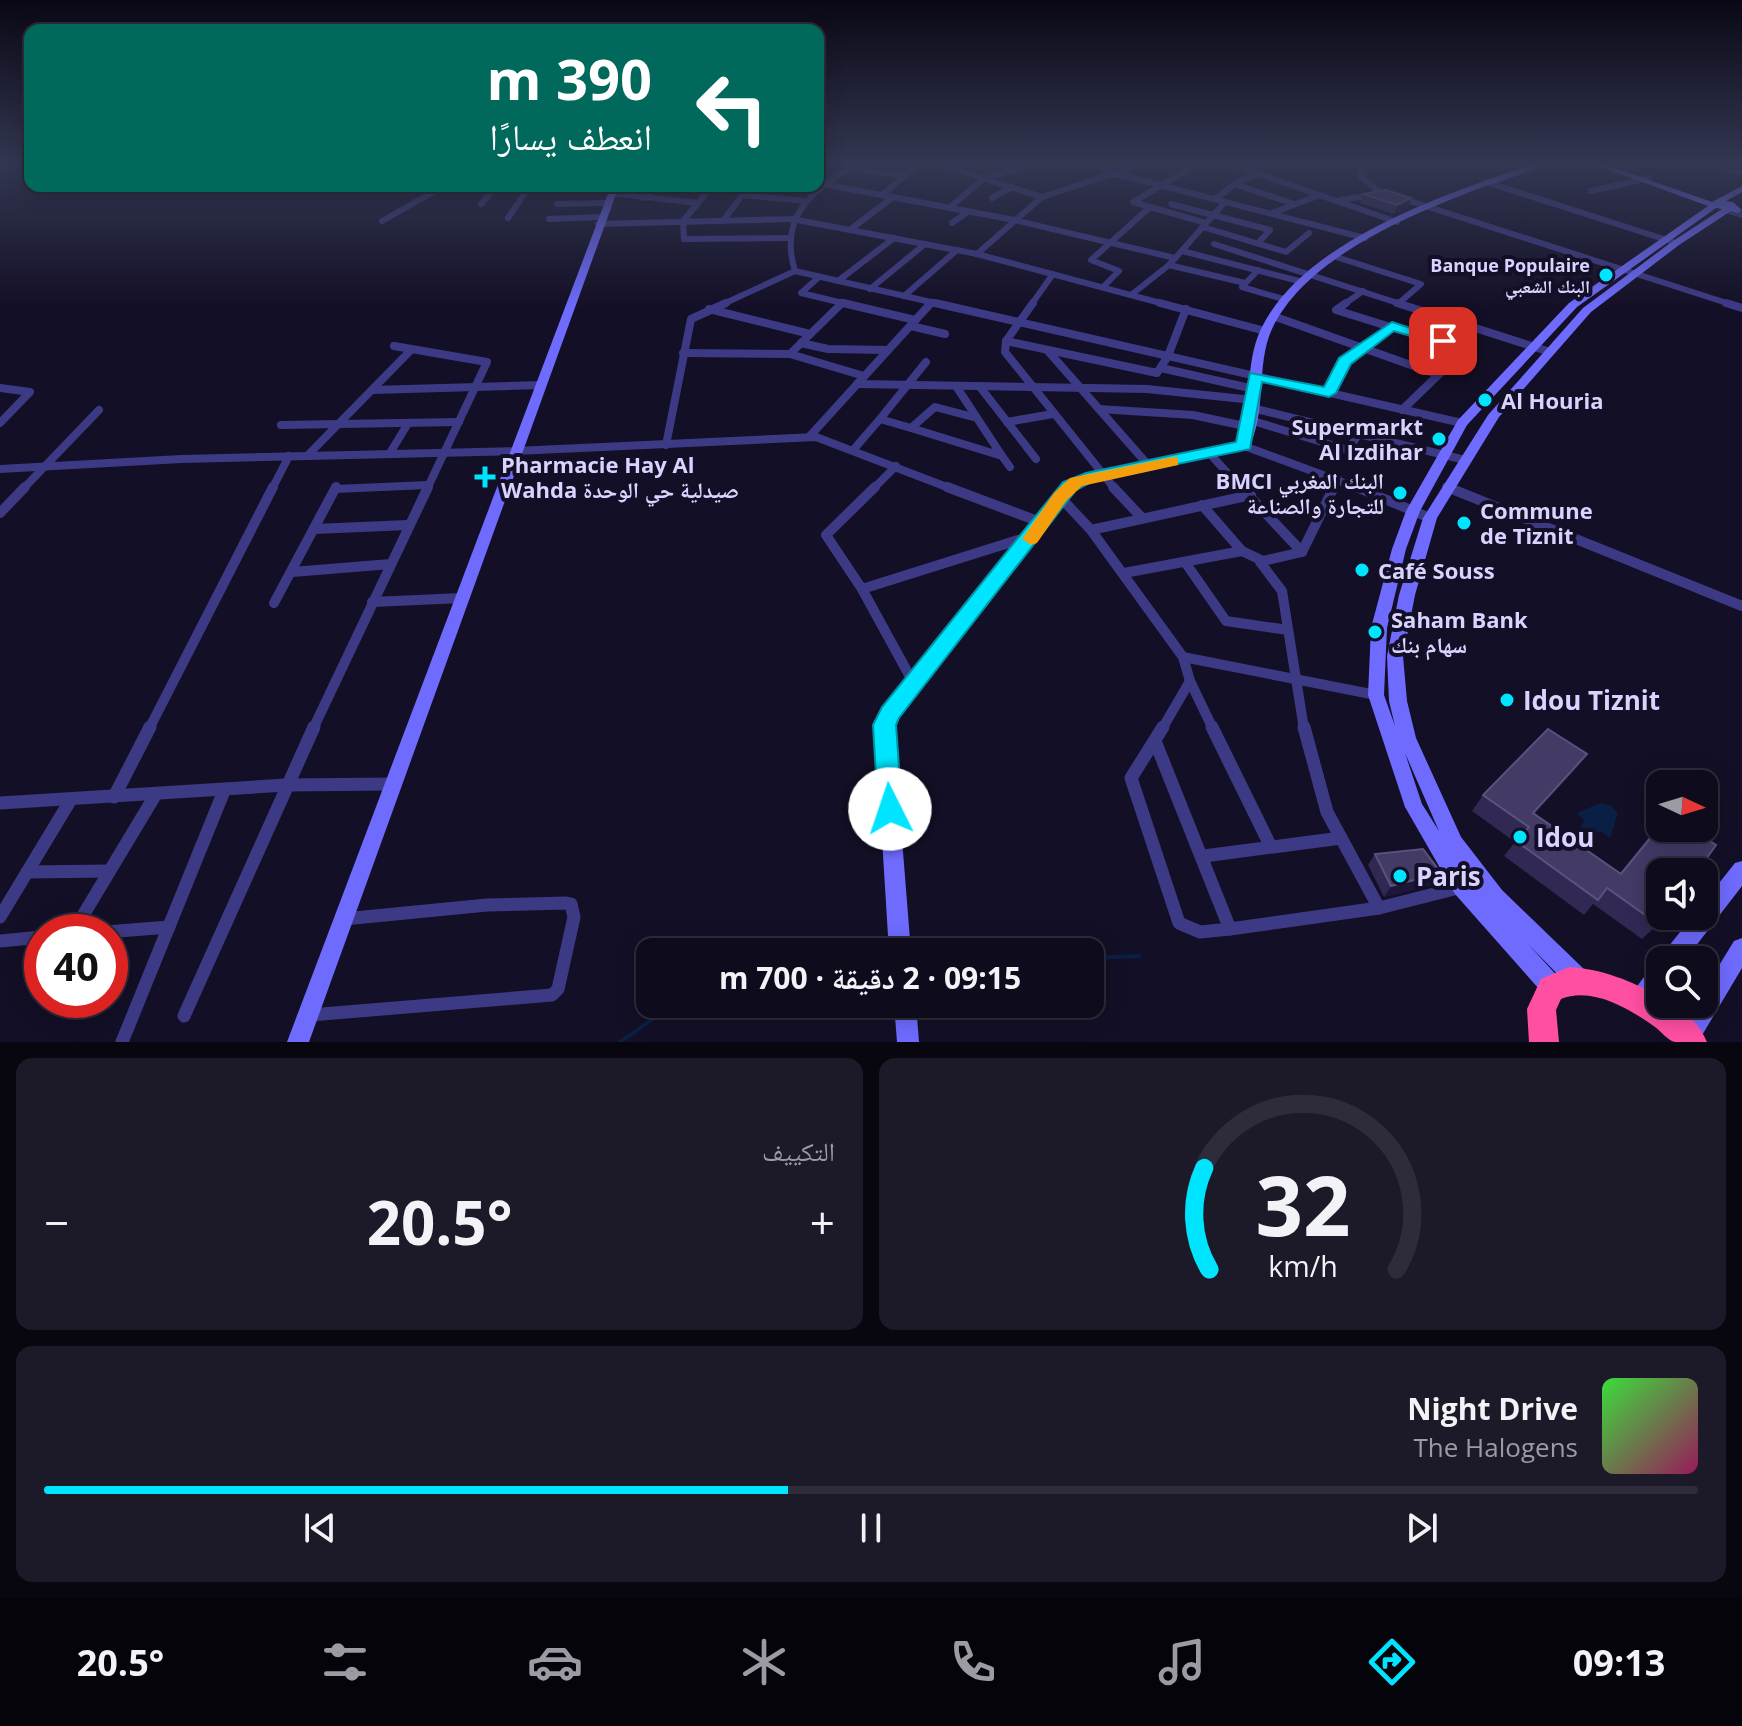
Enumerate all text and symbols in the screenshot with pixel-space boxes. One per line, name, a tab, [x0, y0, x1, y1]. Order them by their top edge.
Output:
text: 390 m	[486, 40, 652, 116]
icon: left	[680, 56, 784, 160]
text: انعطف يسارًا	[489, 112, 652, 161]
place label: Banque Populaire البنك الشعبي	[1430, 253, 1590, 301]
marker: Banque Populaire البنك الشعبي	[1597, 266, 1615, 284]
pin	[1409, 307, 1477, 375]
icon: arrive	[1421, 319, 1465, 363]
place label: Al Houria	[1501, 385, 1604, 415]
marker: Al Houria	[1476, 391, 1494, 409]
place label: Supermarkt Al Izdihar	[1291, 411, 1423, 466]
marker: Supermarkt Al Izdihar	[1430, 430, 1448, 448]
place label: Pharmacie Hay Al Wahda صيدلية حي الوحدة	[501, 449, 739, 507]
place label: BMCI البنك المغربي للتجارة والصناعة	[1216, 465, 1384, 520]
marker: Pharmacie Hay Al Wahda صيدلية حي الوحدة	[476, 468, 494, 486]
marker: BMCI البنك المغربي للتجارة والصناعة	[1391, 484, 1409, 502]
place label: Commune de Tiznit	[1480, 495, 1593, 550]
marker: Commune de Tiznit	[1455, 514, 1473, 532]
place label: Café Souss	[1378, 555, 1495, 585]
marker: Café Souss	[1353, 561, 1371, 579]
place label: Saham Bank سهام بنك	[1391, 604, 1528, 661]
marker: Saham Bank سهام بنك	[1366, 623, 1384, 641]
place label: Idou Tiznit	[1523, 682, 1660, 718]
marker: Idou Tiznit	[1498, 691, 1516, 709]
position arrow	[848, 767, 932, 851]
north arrow	[1646, 770, 1718, 842]
map controls	[1646, 770, 1718, 1018]
place label: Idou	[1536, 819, 1594, 855]
marker: Idou	[1511, 828, 1529, 846]
place label: Paris	[1416, 858, 1481, 894]
button: sound	[1646, 858, 1718, 930]
marker: Paris	[1391, 867, 1409, 885]
speed limit sign: 40	[24, 914, 128, 1018]
button: search	[1646, 946, 1718, 1018]
text: 09:15 · 2 دقيقة · 700 m	[719, 957, 1021, 998]
text: التكييف	[762, 1133, 835, 1169]
text: 32	[1255, 1147, 1350, 1260]
text: 20.5°	[367, 1181, 512, 1263]
text: −	[44, 1192, 69, 1252]
text: +	[810, 1192, 835, 1252]
text: km/h	[1268, 1246, 1337, 1285]
text: Night Drive	[1407, 1388, 1578, 1429]
text: The Halogens	[1414, 1429, 1578, 1465]
icon: previous	[298, 1506, 342, 1550]
icon: pause	[849, 1506, 893, 1550]
icon: next	[1400, 1506, 1444, 1550]
icon: filters	[317, 1634, 373, 1690]
icon: car	[527, 1634, 583, 1690]
icon: climate	[736, 1634, 792, 1690]
icon: phone	[945, 1634, 1001, 1690]
icon: music	[1154, 1634, 1210, 1690]
icon: directions	[1364, 1634, 1420, 1690]
text: 20.5°	[77, 1638, 164, 1687]
text: 09:13	[1573, 1638, 1665, 1687]

